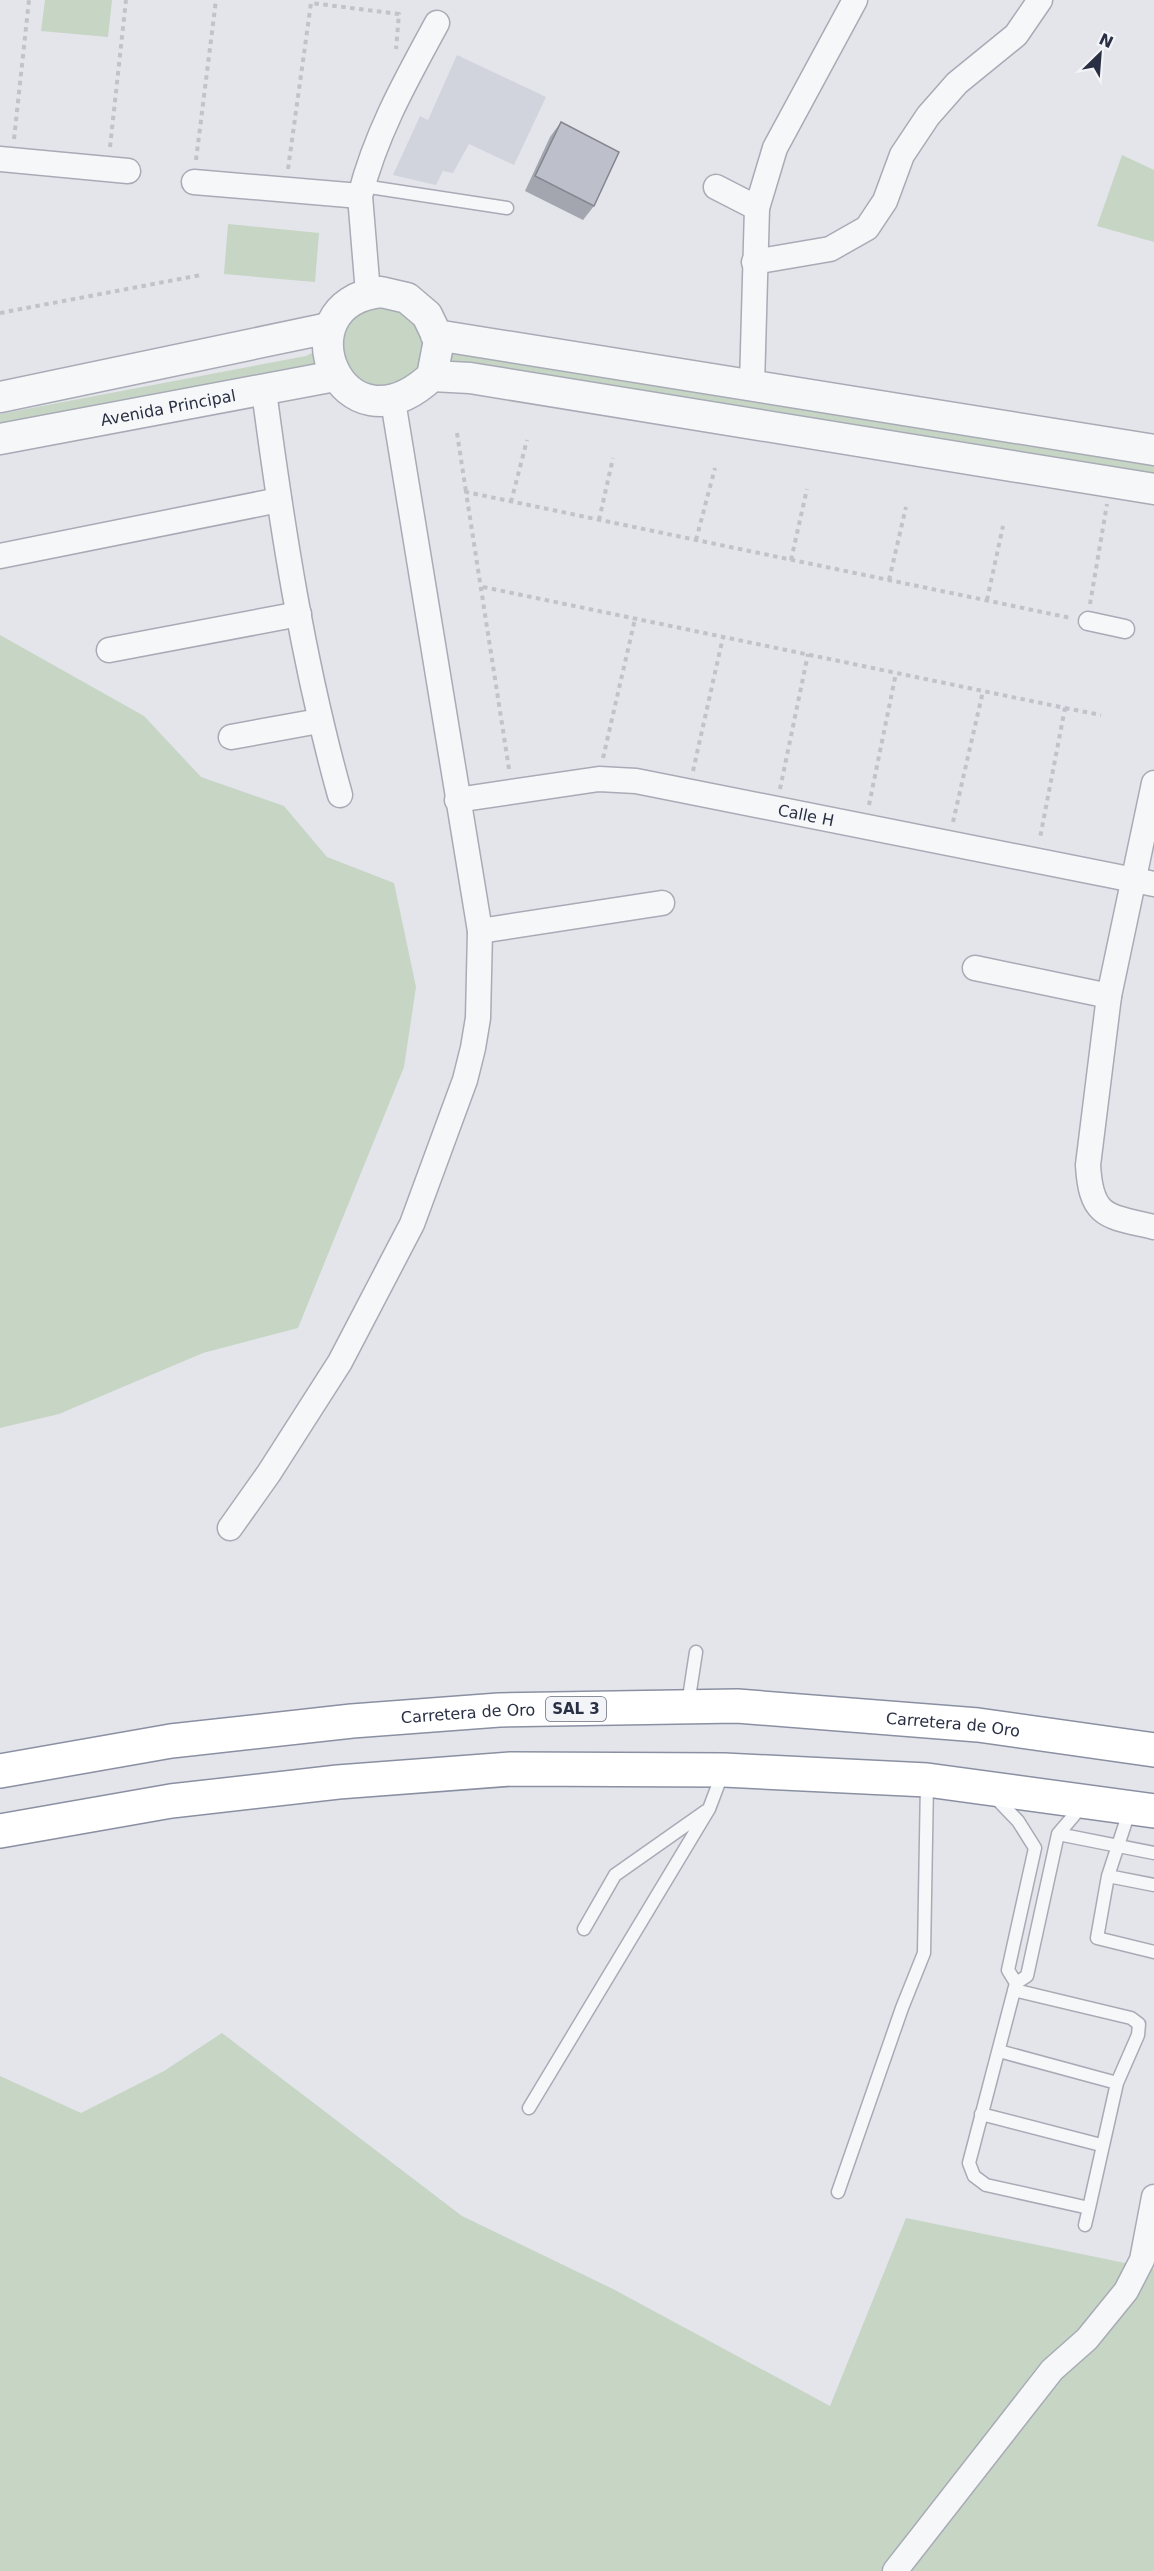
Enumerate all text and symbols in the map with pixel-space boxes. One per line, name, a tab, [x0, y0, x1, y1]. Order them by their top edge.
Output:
north arrow	[1070, 24, 1130, 84]
text: N	[1096, 29, 1116, 52]
street label: Avenida Principal	[99, 385, 237, 429]
street label: Calle H	[776, 800, 836, 830]
road number: SAL 3	[546, 1697, 606, 1721]
street label: Carretera de Oro	[400, 1700, 535, 1727]
street label: Carretera de Oro	[885, 1708, 1021, 1740]

